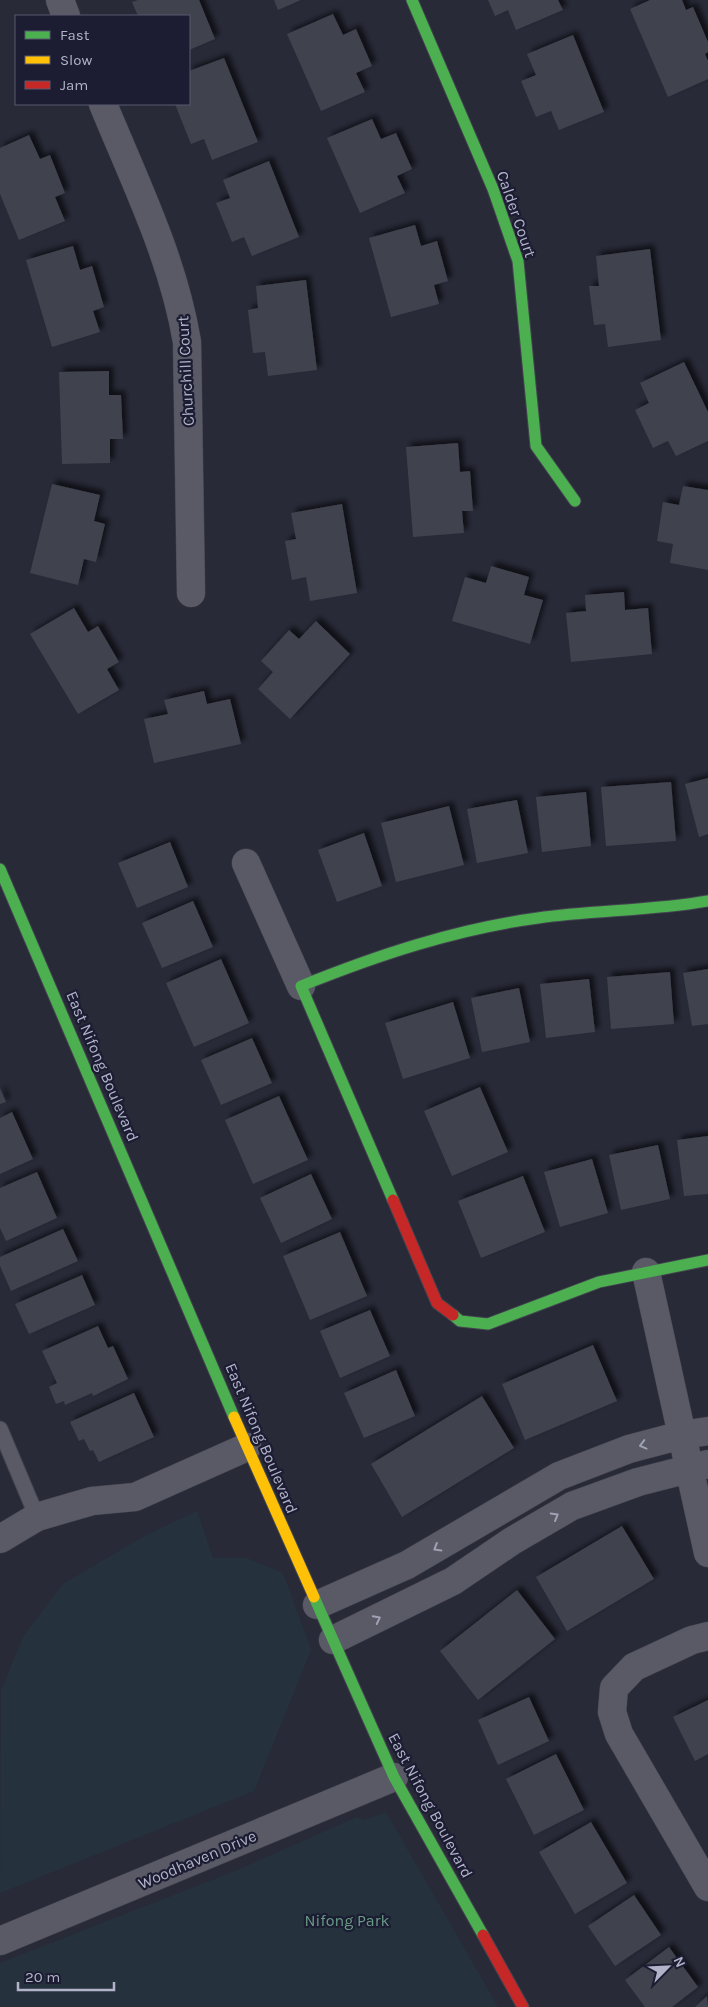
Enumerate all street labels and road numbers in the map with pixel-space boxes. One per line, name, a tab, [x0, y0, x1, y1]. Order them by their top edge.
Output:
street label: Calder Court	[493, 168, 540, 260]
street label: Churchill Court	[173, 315, 198, 427]
street label: East Nifong Boulevard	[62, 988, 143, 1144]
street label: East Nifong Boulevard	[221, 1360, 302, 1516]
street label: East Nifong Boulevard	[384, 1729, 477, 1881]
street label: Woodhaven Drive	[135, 1826, 259, 1893]

